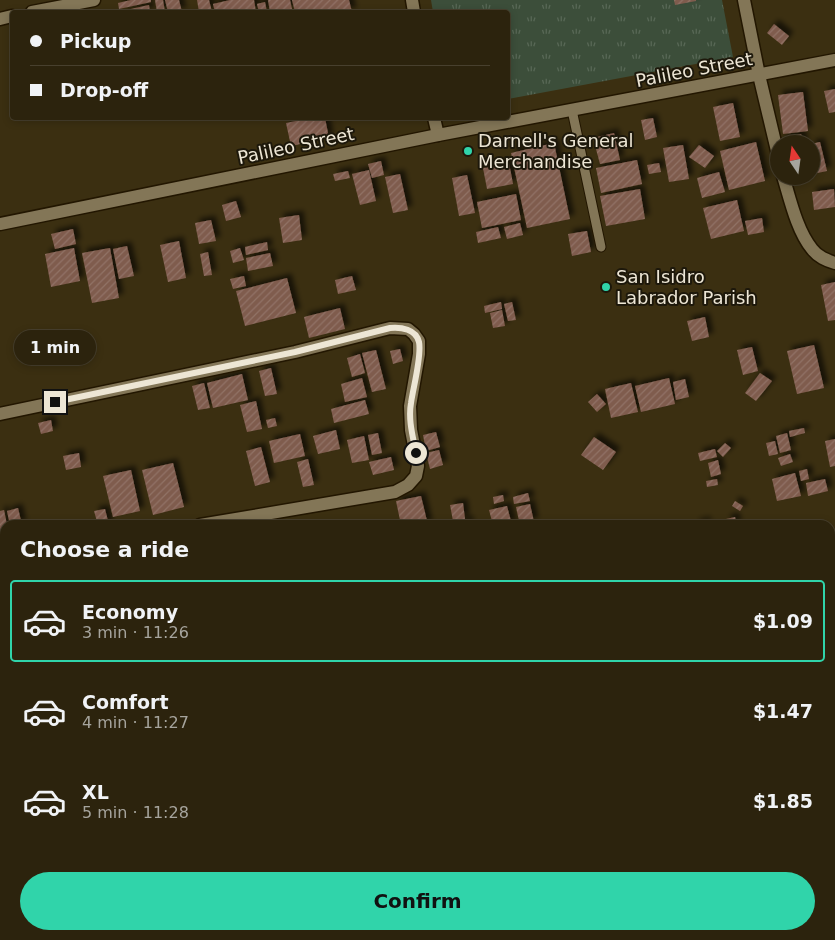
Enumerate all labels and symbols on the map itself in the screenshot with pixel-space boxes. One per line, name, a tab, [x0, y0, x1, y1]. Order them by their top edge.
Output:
street label: Palileo Street	[634, 48, 754, 91]
street label: Palileo Street	[236, 123, 356, 168]
place label: Darnell's General Merchandise	[478, 130, 633, 172]
north arrow	[770, 135, 820, 185]
marker: Darnell's General Merchandise	[462, 145, 474, 157]
place label: San Isidro Labrador Parish	[616, 266, 757, 308]
marker: San Isidro Labrador Parish	[600, 281, 612, 293]
callout: 1 min	[14, 330, 96, 364]
route end	[44, 391, 66, 413]
route start	[405, 442, 427, 464]

